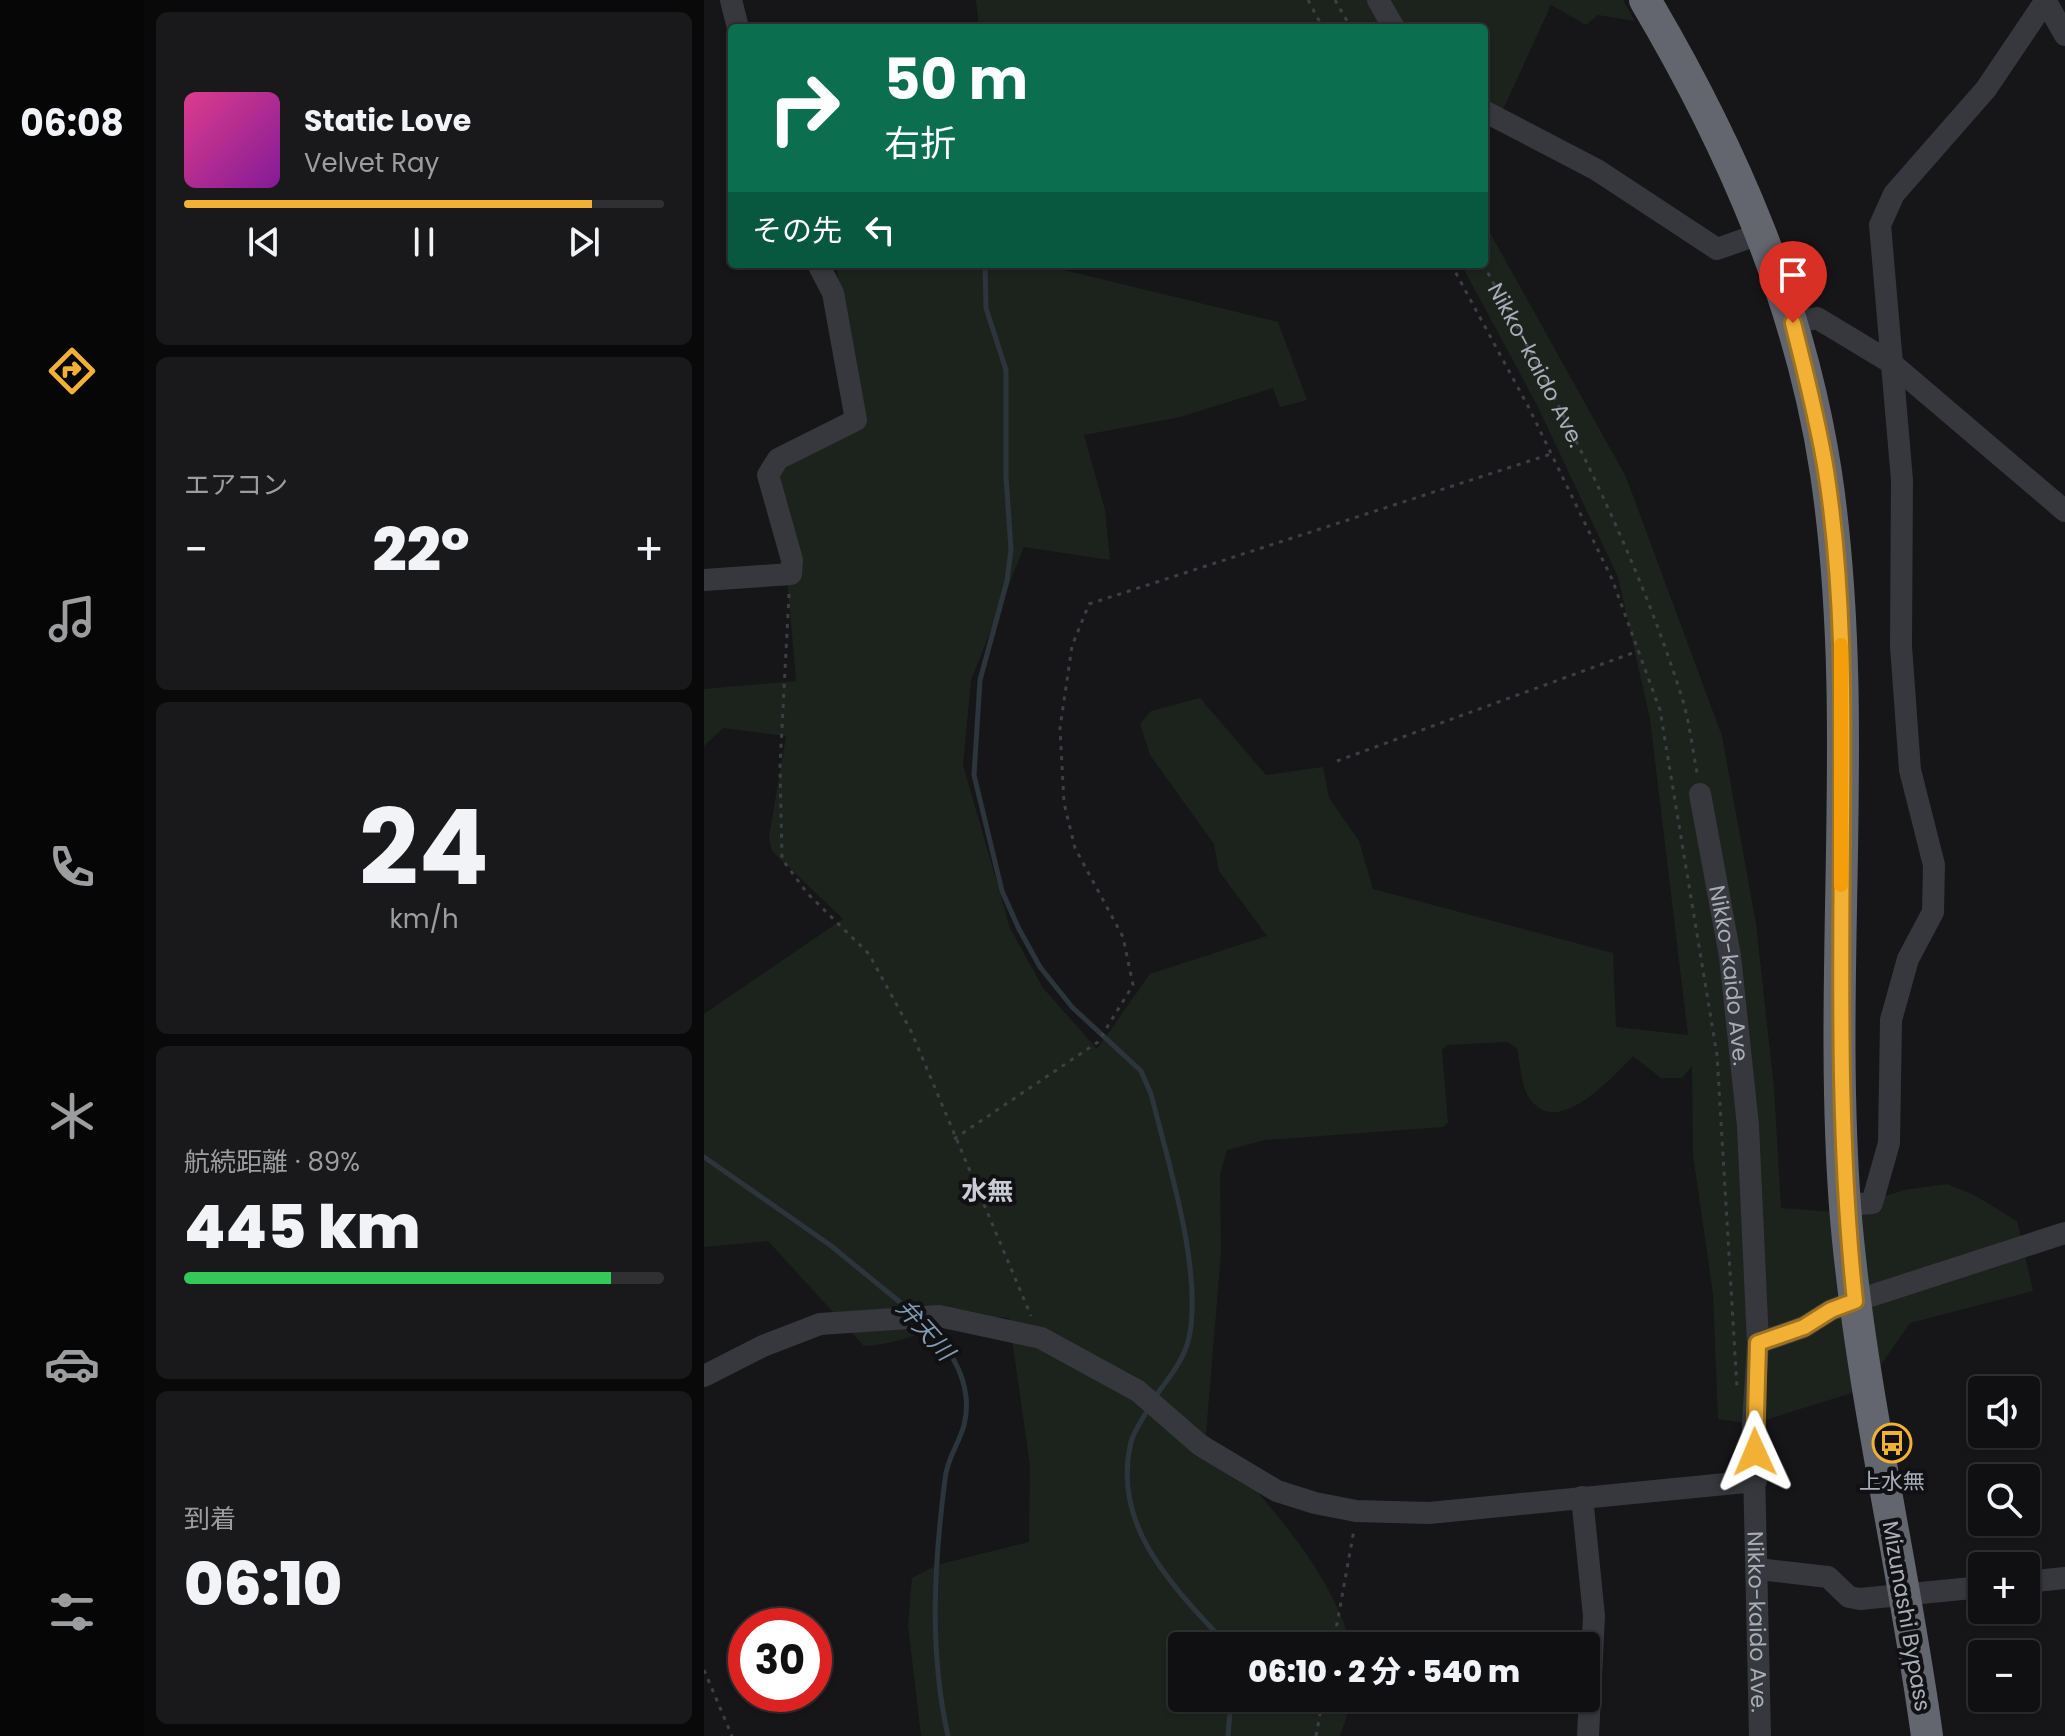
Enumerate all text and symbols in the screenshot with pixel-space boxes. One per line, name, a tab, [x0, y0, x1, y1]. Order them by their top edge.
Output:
text: 50 m	[884, 40, 1028, 119]
icon: right	[752, 56, 856, 160]
text: 06:08	[20, 98, 124, 149]
text: Static Love	[304, 99, 471, 142]
text: 右折	[884, 118, 956, 169]
text: Velvet Ray	[304, 145, 439, 181]
icon: left	[858, 208, 902, 252]
text: その先	[752, 209, 842, 252]
icon: previous	[242, 220, 286, 264]
icon: pause	[402, 220, 446, 264]
icon: next	[562, 220, 606, 264]
pin	[1759, 241, 1827, 323]
icon: arrive	[1771, 253, 1815, 297]
street label: Nikko-kaido Ave.	[1480, 277, 1592, 452]
icon: directions	[44, 343, 100, 399]
text: エアコン	[184, 467, 288, 503]
text: 22°	[373, 508, 470, 592]
text: −	[184, 519, 208, 580]
text: +	[634, 519, 664, 580]
icon: music	[44, 591, 100, 647]
text: 24	[359, 775, 489, 920]
icon: phone	[44, 839, 100, 895]
street label: Nikko-kaido Ave.	[1701, 883, 1757, 1067]
text: km/h	[389, 901, 459, 937]
icon: climate	[44, 1088, 100, 1144]
text: 航続距離 · 89%	[184, 1144, 360, 1180]
district label: 水無	[961, 1173, 1013, 1209]
text: 445 km	[184, 1185, 421, 1269]
water label: 弁天川	[889, 1292, 964, 1370]
icon: car	[44, 1336, 100, 1392]
map controls	[1968, 1376, 2040, 1712]
button: sound	[1968, 1376, 2040, 1448]
position arrow	[1713, 1410, 1797, 1494]
bus stop icon: 上水無	[1871, 1422, 1913, 1464]
button: search	[1968, 1464, 2040, 1536]
place label: 上水無	[1859, 1466, 1925, 1497]
text: 到着	[184, 1501, 236, 1537]
street label: Mizunashi Bypass	[1874, 1518, 1939, 1714]
street label: Nikko-kaido Ave.	[1739, 1531, 1774, 1713]
text: 06:10	[184, 1542, 342, 1626]
button: +	[1968, 1552, 2040, 1624]
icon: filters	[44, 1584, 100, 1640]
speed limit sign: 30	[728, 1608, 832, 1712]
button: −	[1968, 1640, 2040, 1712]
text: 06:10 · 2 分 · 540 m	[1248, 1650, 1520, 1693]

